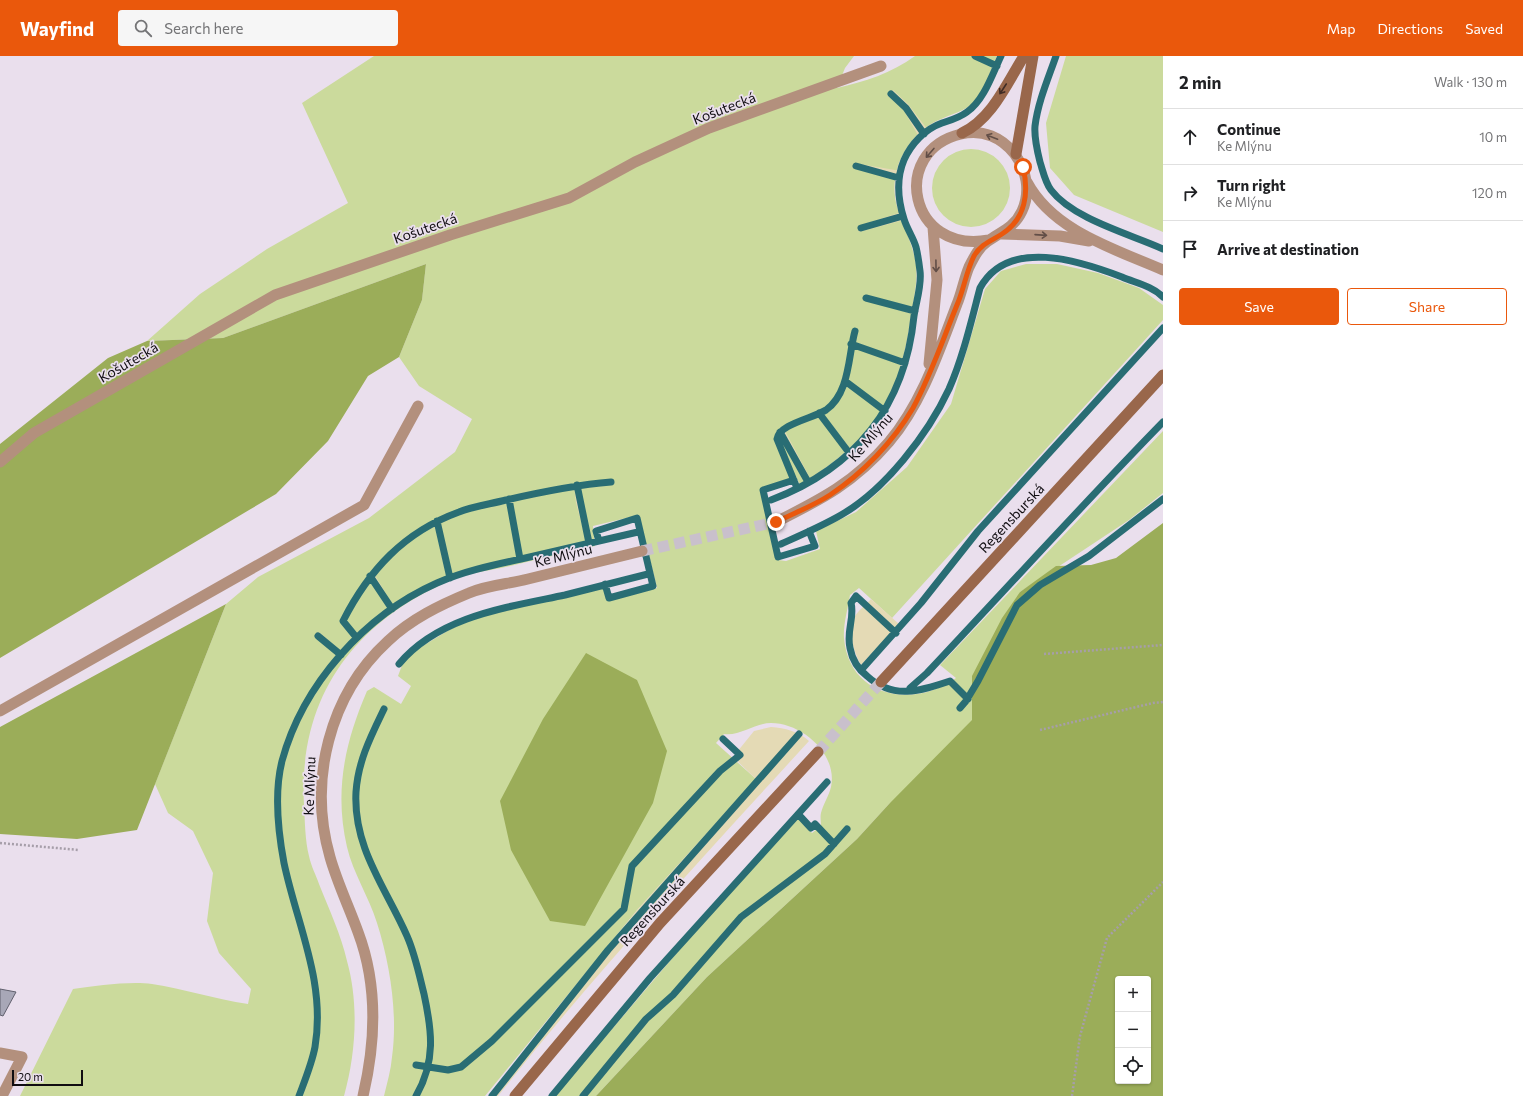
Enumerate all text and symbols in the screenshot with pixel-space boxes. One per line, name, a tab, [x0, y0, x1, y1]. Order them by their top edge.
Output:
search box	[118, 10, 398, 46]
text: Wayfind	[20, 17, 94, 40]
icon: search	[132, 17, 154, 39]
text: Search here	[164, 19, 244, 37]
text: Map	[1327, 20, 1356, 37]
text: Directions	[1378, 20, 1443, 37]
text: Saved	[1465, 20, 1503, 37]
text: 2 min	[1179, 72, 1221, 93]
text: Walk · 130 m	[1434, 74, 1507, 90]
one-way arrow	[999, 83, 1007, 94]
street label: Košutecká	[690, 88, 758, 128]
text: Continue	[1217, 120, 1281, 138]
icon: ahead	[1179, 126, 1201, 148]
text: 10 m	[1479, 129, 1507, 145]
one-way arrow	[986, 133, 998, 140]
text: Ke Mlýnu	[1217, 138, 1272, 154]
one-way arrow	[925, 147, 934, 158]
route start	[1014, 158, 1032, 176]
text: Turn right	[1217, 176, 1286, 194]
icon: right	[1179, 182, 1201, 204]
text: 120 m	[1472, 185, 1507, 201]
text: Ke Mlýnu	[1217, 194, 1272, 210]
street label: Košutecká	[391, 209, 459, 247]
one-way arrow	[1034, 231, 1047, 238]
icon: arrive	[1179, 238, 1201, 260]
text: Arrive at destination	[1217, 240, 1359, 258]
one-way arrow	[932, 259, 940, 272]
button: Save	[1179, 288, 1339, 325]
button: Share	[1347, 288, 1507, 325]
street label: Košutecká	[95, 338, 161, 386]
street label: Ke Mlýnu	[844, 409, 896, 465]
street label: Regensburská	[975, 480, 1047, 556]
route end	[767, 513, 785, 531]
street label: Ke Mlýnu	[532, 540, 594, 570]
street label: Ke Mlýnu	[299, 756, 319, 816]
street label: Regensburská	[616, 873, 688, 949]
map controls	[1115, 976, 1151, 1084]
button: +	[1115, 976, 1151, 1012]
button: −	[1115, 1012, 1151, 1048]
button: locate	[1115, 1048, 1151, 1084]
scale bar	[12, 1068, 83, 1087]
text: 20 m	[18, 1070, 43, 1083]

